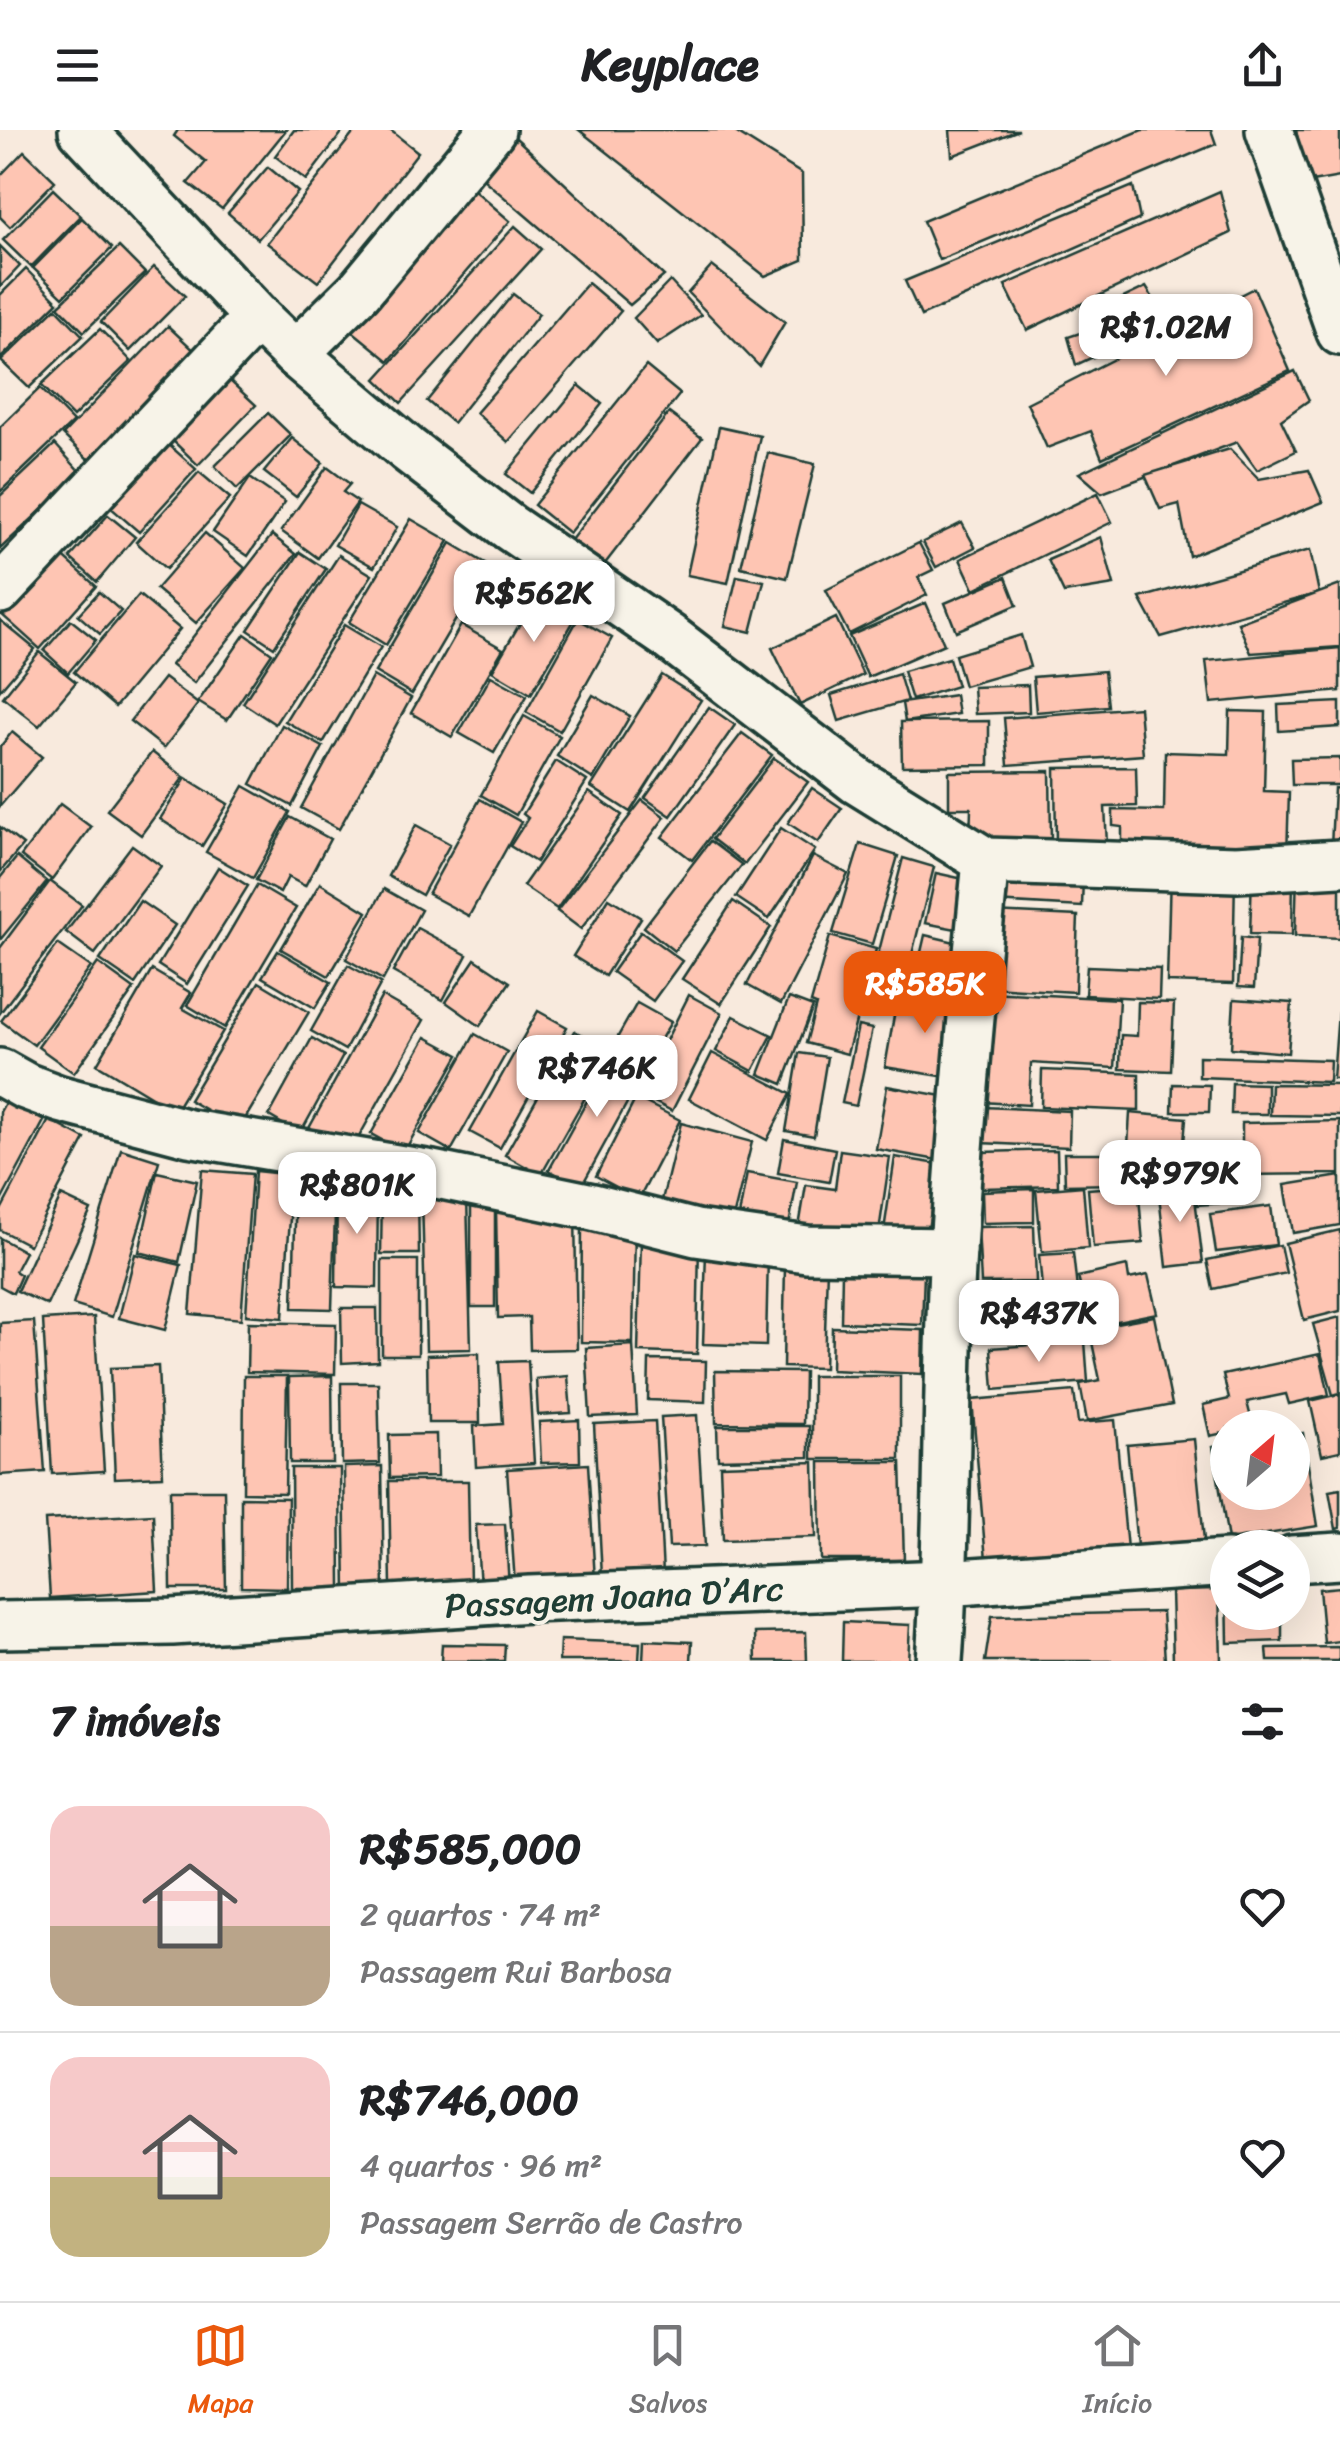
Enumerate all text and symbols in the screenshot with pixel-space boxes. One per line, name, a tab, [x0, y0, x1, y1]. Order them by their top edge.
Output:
text: Keyplace	[581, 25, 759, 105]
icon: menu	[50, 38, 105, 93]
icon: share	[1235, 38, 1290, 93]
pin: R$1.02M	[1074, 294, 1258, 379]
text: R$1.02M	[1101, 298, 1231, 355]
pin: R$562K	[453, 560, 615, 645]
text: R$562K	[476, 564, 592, 621]
pin: R$585K	[844, 951, 1006, 1036]
text: R$585K	[866, 955, 984, 1012]
pin: R$746K	[516, 1035, 678, 1120]
text: R$746K	[539, 1039, 655, 1096]
pin: R$979K	[1099, 1140, 1261, 1225]
text: R$979K	[1121, 1144, 1239, 1201]
pin: R$801K	[276, 1152, 438, 1237]
text: R$801K	[300, 1156, 414, 1213]
pin: R$437K	[958, 1280, 1120, 1365]
text: R$437K	[981, 1284, 1097, 1341]
north arrow	[1210, 1410, 1310, 1510]
map controls	[1210, 1410, 1310, 1630]
button: layers	[1210, 1530, 1310, 1630]
street label: Passagem Joana D’Arc	[443, 1557, 786, 1637]
text: 7 imóveis	[50, 1684, 220, 1758]
icon: filters	[1235, 1694, 1290, 1749]
text: R$585,000	[360, 1812, 581, 1886]
icon: home	[130, 1846, 250, 1966]
icon: heart	[1235, 1879, 1290, 1934]
text: 2 quartos · 74 m²	[360, 1886, 601, 1943]
text: Passagem Rui Barbosa	[360, 1943, 671, 2000]
text: R$746,000	[360, 2063, 579, 2137]
icon: home	[130, 2097, 250, 2217]
icon: heart	[1235, 2130, 1290, 2185]
text: 4 quartos · 96 m²	[360, 2137, 602, 2194]
text: Passagem Serrão de Castro	[360, 2194, 743, 2251]
tab: Mapa	[188, 2318, 253, 2427]
tab: Salvos	[629, 2318, 707, 2427]
tab: Início	[1082, 2318, 1152, 2427]

